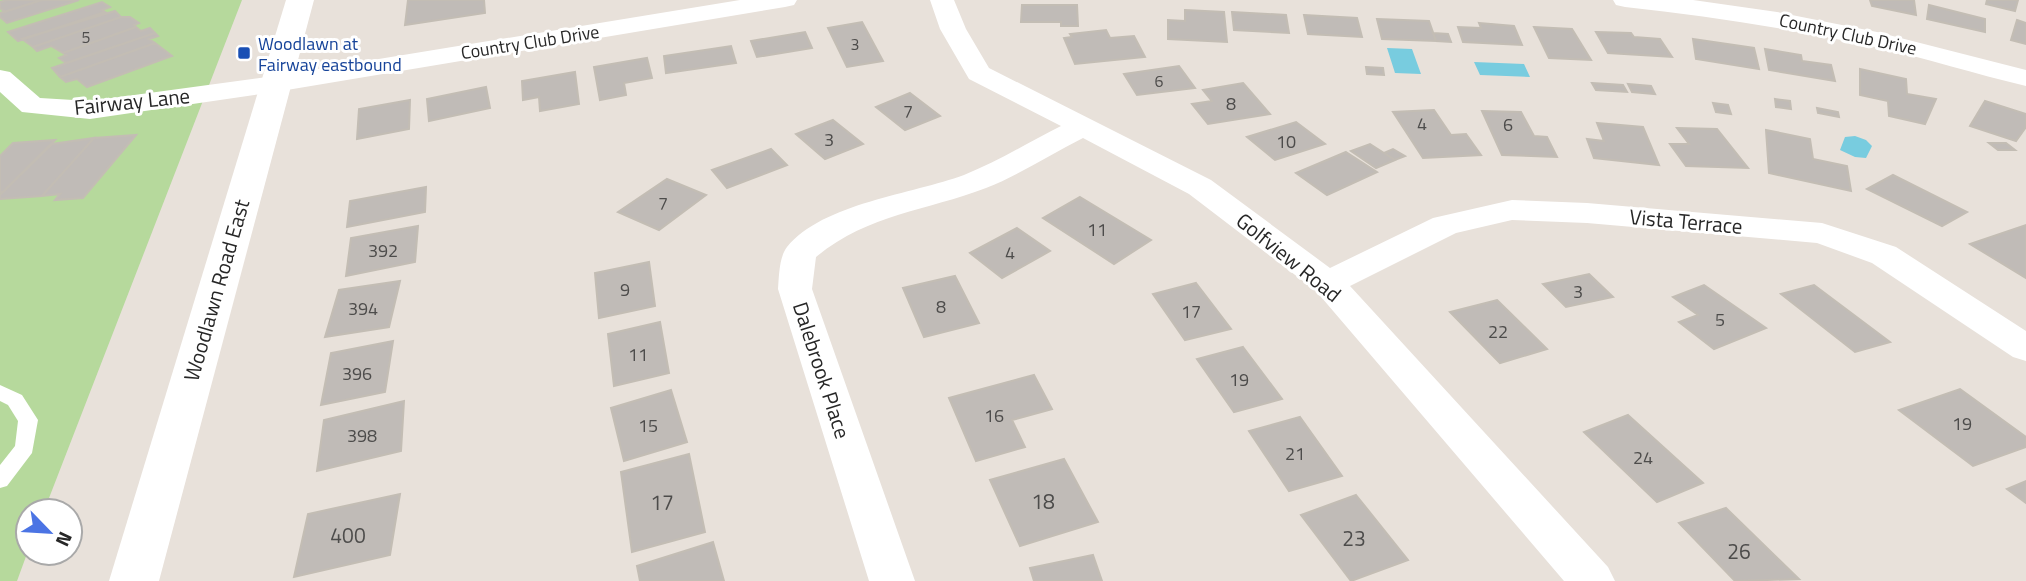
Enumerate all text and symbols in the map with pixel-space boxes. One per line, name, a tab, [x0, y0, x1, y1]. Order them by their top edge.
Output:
street label: Country Club Drive	[1777, 6, 1919, 62]
street label: Country Club Drive	[459, 18, 601, 66]
house number: 5	[82, 25, 91, 49]
place label: Woodlawn at Fairway eastbound	[258, 30, 402, 78]
house number: 3	[851, 32, 859, 56]
marker: Woodlawn at Fairway eastbound	[236, 45, 252, 61]
house number: 6	[1155, 69, 1164, 93]
street label: Fairway Lane	[73, 79, 191, 123]
house number: 8	[1226, 90, 1236, 117]
house number: 7	[903, 98, 913, 125]
house number: 4	[1417, 110, 1427, 137]
house number: 6	[1503, 111, 1513, 138]
house number: 3	[824, 126, 834, 153]
house number: 10	[1276, 128, 1296, 155]
house number: 7	[658, 190, 668, 217]
street label: Woodlawn Road East	[175, 195, 257, 385]
street label: Vista Terrace	[1628, 200, 1744, 242]
street label: Golfview Road	[1230, 205, 1348, 309]
house number: 11	[1087, 216, 1107, 243]
house number: 392	[368, 237, 398, 264]
house number: 4	[1005, 239, 1015, 266]
house number: 9	[620, 276, 630, 303]
house number: 3	[1573, 278, 1583, 305]
house number: 8	[936, 293, 946, 320]
house number: 394	[348, 295, 378, 322]
street label: Dalebrook Place	[785, 298, 859, 442]
house number: 17	[1181, 298, 1201, 325]
house number: 5	[1715, 306, 1725, 333]
house number: 22	[1488, 318, 1508, 345]
house number: 11	[628, 341, 648, 368]
house number: 396	[342, 360, 372, 387]
house number: 19	[1229, 366, 1249, 393]
house number: 16	[984, 402, 1004, 429]
house number: 19	[1952, 410, 1972, 437]
house number: 15	[638, 412, 658, 439]
house number: 398	[347, 422, 377, 449]
house number: 21	[1285, 440, 1305, 467]
house number: 24	[1633, 444, 1653, 471]
house number: 18	[1031, 485, 1055, 517]
house number: 17	[650, 486, 674, 518]
north arrow	[14, 497, 84, 567]
house number: 400	[330, 519, 366, 551]
house number: 23	[1342, 522, 1366, 554]
text: N	[49, 527, 81, 551]
house number: 26	[1727, 535, 1751, 567]

